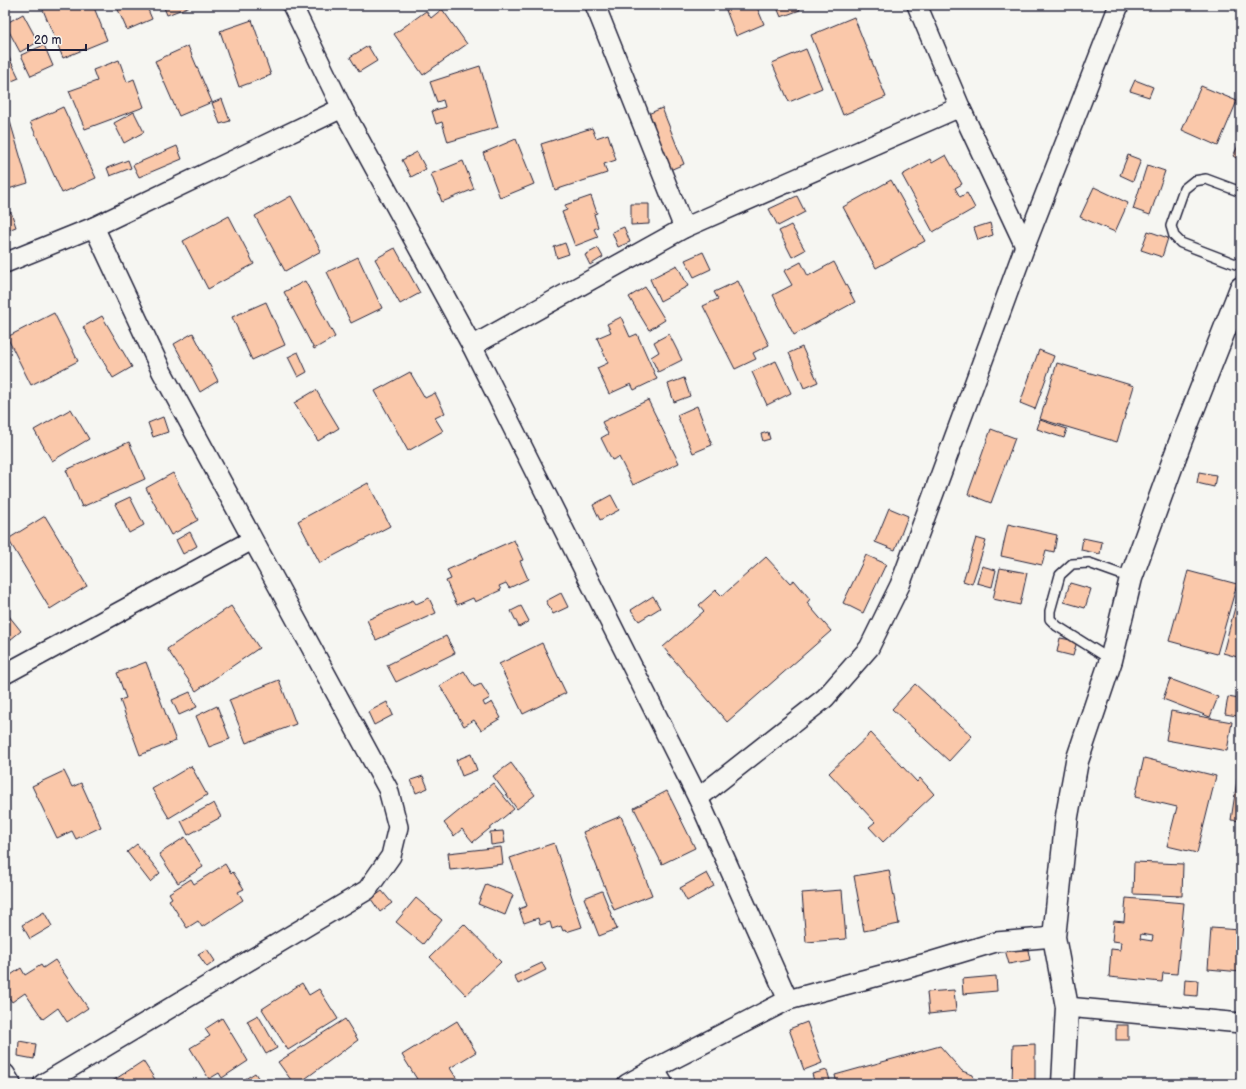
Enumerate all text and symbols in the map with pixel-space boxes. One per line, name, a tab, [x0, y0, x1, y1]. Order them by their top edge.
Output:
scale bar	[28, 26, 86, 52]
text: 20 m	[34, 33, 61, 48]

